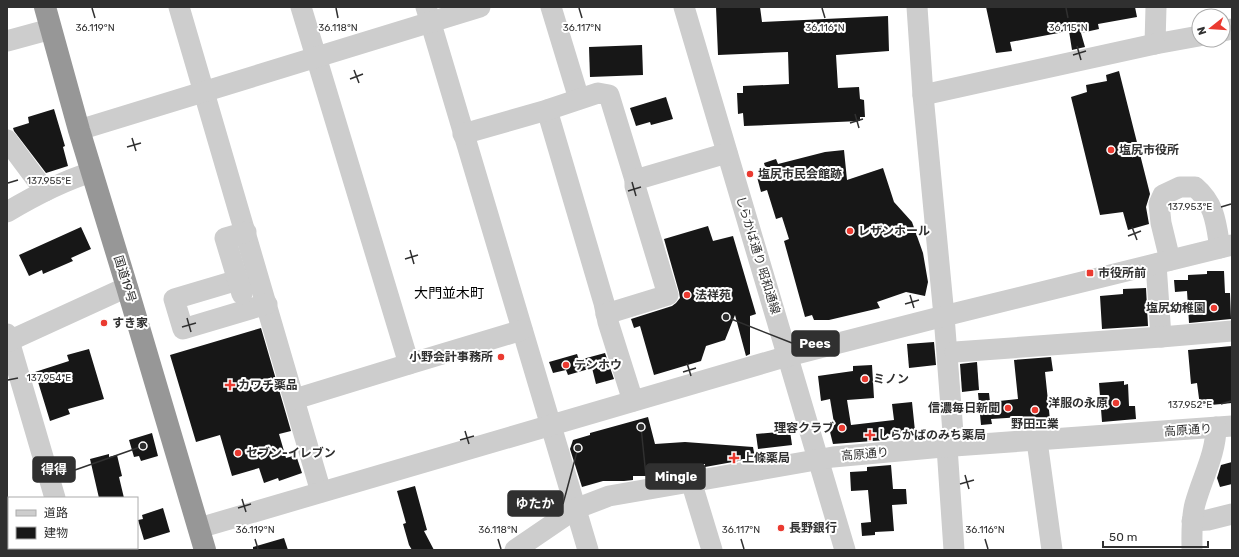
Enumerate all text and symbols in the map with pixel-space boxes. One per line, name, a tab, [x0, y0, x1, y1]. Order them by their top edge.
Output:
north arrow	[1191, 8, 1231, 48]
text: 36.119°N	[75, 22, 115, 34]
text: 36.118°N	[318, 22, 358, 34]
text: 36.117°N	[563, 22, 601, 34]
text: 36.116°N	[805, 22, 845, 34]
text: 36.115°N	[1048, 22, 1088, 34]
text: N	[1195, 25, 1209, 36]
place label: 塩尻市役所	[1119, 143, 1179, 157]
marker: 塩尻市役所	[1106, 145, 1116, 155]
place label: 塩尻市民会館跡	[758, 167, 842, 181]
marker: 塩尻市民会館跡	[745, 169, 755, 179]
text: 137.955°E	[27, 175, 71, 187]
street label: しらかば通り 昭和通線	[733, 194, 783, 316]
text: 137.953°E	[1168, 201, 1212, 213]
place label: レザンホール	[858, 224, 930, 238]
marker: レザンホール	[845, 226, 855, 236]
street label: 国道19号	[111, 254, 139, 304]
place label: 市役所前	[1098, 266, 1146, 280]
marker: 市役所前	[1085, 268, 1095, 278]
district label: 大門並木町	[414, 285, 484, 302]
place label: 法祥苑	[695, 288, 731, 302]
marker: 法祥苑	[682, 290, 692, 300]
place label: 塩尻幼稚園	[1146, 301, 1206, 315]
marker: 塩尻幼稚園	[1209, 303, 1219, 313]
place label: すき家	[112, 316, 148, 330]
marker: すき家	[99, 318, 109, 328]
callout: Pees	[792, 331, 839, 356]
text: Pees	[799, 336, 831, 351]
place label: 小野会計事務所	[409, 350, 493, 364]
marker: 小野会計事務所	[496, 352, 506, 362]
place label: テンホウ	[574, 358, 622, 372]
marker: テンホウ	[561, 360, 571, 370]
text: 137.954°E	[27, 372, 71, 384]
place label: ミノン	[873, 372, 909, 386]
marker: ミノン	[860, 374, 870, 384]
place label: カワチ薬品	[238, 378, 298, 392]
marker: カワチ薬品	[225, 380, 235, 390]
place label: 洋服の永原	[1048, 396, 1108, 410]
marker: 洋服の永原	[1111, 398, 1121, 408]
text: 137.952°E	[1168, 399, 1212, 411]
place label: 信濃毎日新聞	[928, 401, 1000, 415]
marker: 信濃毎日新聞	[1003, 403, 1013, 413]
marker: 野田工業	[1030, 405, 1040, 415]
place label: 野田工業	[1011, 417, 1059, 431]
place label: 理容クラブ	[774, 421, 834, 435]
street label: 高原通り	[1164, 421, 1212, 439]
marker: 理容クラブ	[837, 423, 847, 433]
place label: しらかばのみち薬局	[878, 428, 986, 442]
marker: しらかばのみち薬局	[865, 430, 875, 440]
street label: 高原通り	[840, 445, 890, 463]
place label: セブン-イレブン	[246, 446, 336, 460]
marker: セブン-イレブン	[233, 448, 243, 458]
place label: 上條薬局	[742, 451, 790, 465]
marker: 上條薬局	[729, 453, 739, 463]
callout: 得得	[33, 457, 75, 482]
text: 得得	[41, 462, 67, 477]
callout: Mingle	[646, 464, 705, 489]
text: Mingle	[655, 469, 698, 484]
callout: ゆたか	[508, 491, 563, 516]
text: ゆたか	[515, 496, 555, 511]
legend	[8, 497, 138, 549]
text: 道路	[44, 506, 68, 520]
place label: 長野銀行	[789, 521, 837, 535]
marker: 長野銀行	[776, 523, 786, 533]
scale bar	[1103, 523, 1208, 549]
text: 36.119°N	[235, 524, 275, 536]
text: 36.118°N	[478, 524, 518, 536]
text: 36.117°N	[722, 524, 760, 536]
text: 36.116°N	[965, 524, 1005, 536]
text: 建物	[44, 526, 68, 540]
text: 50 m	[1109, 530, 1137, 544]

